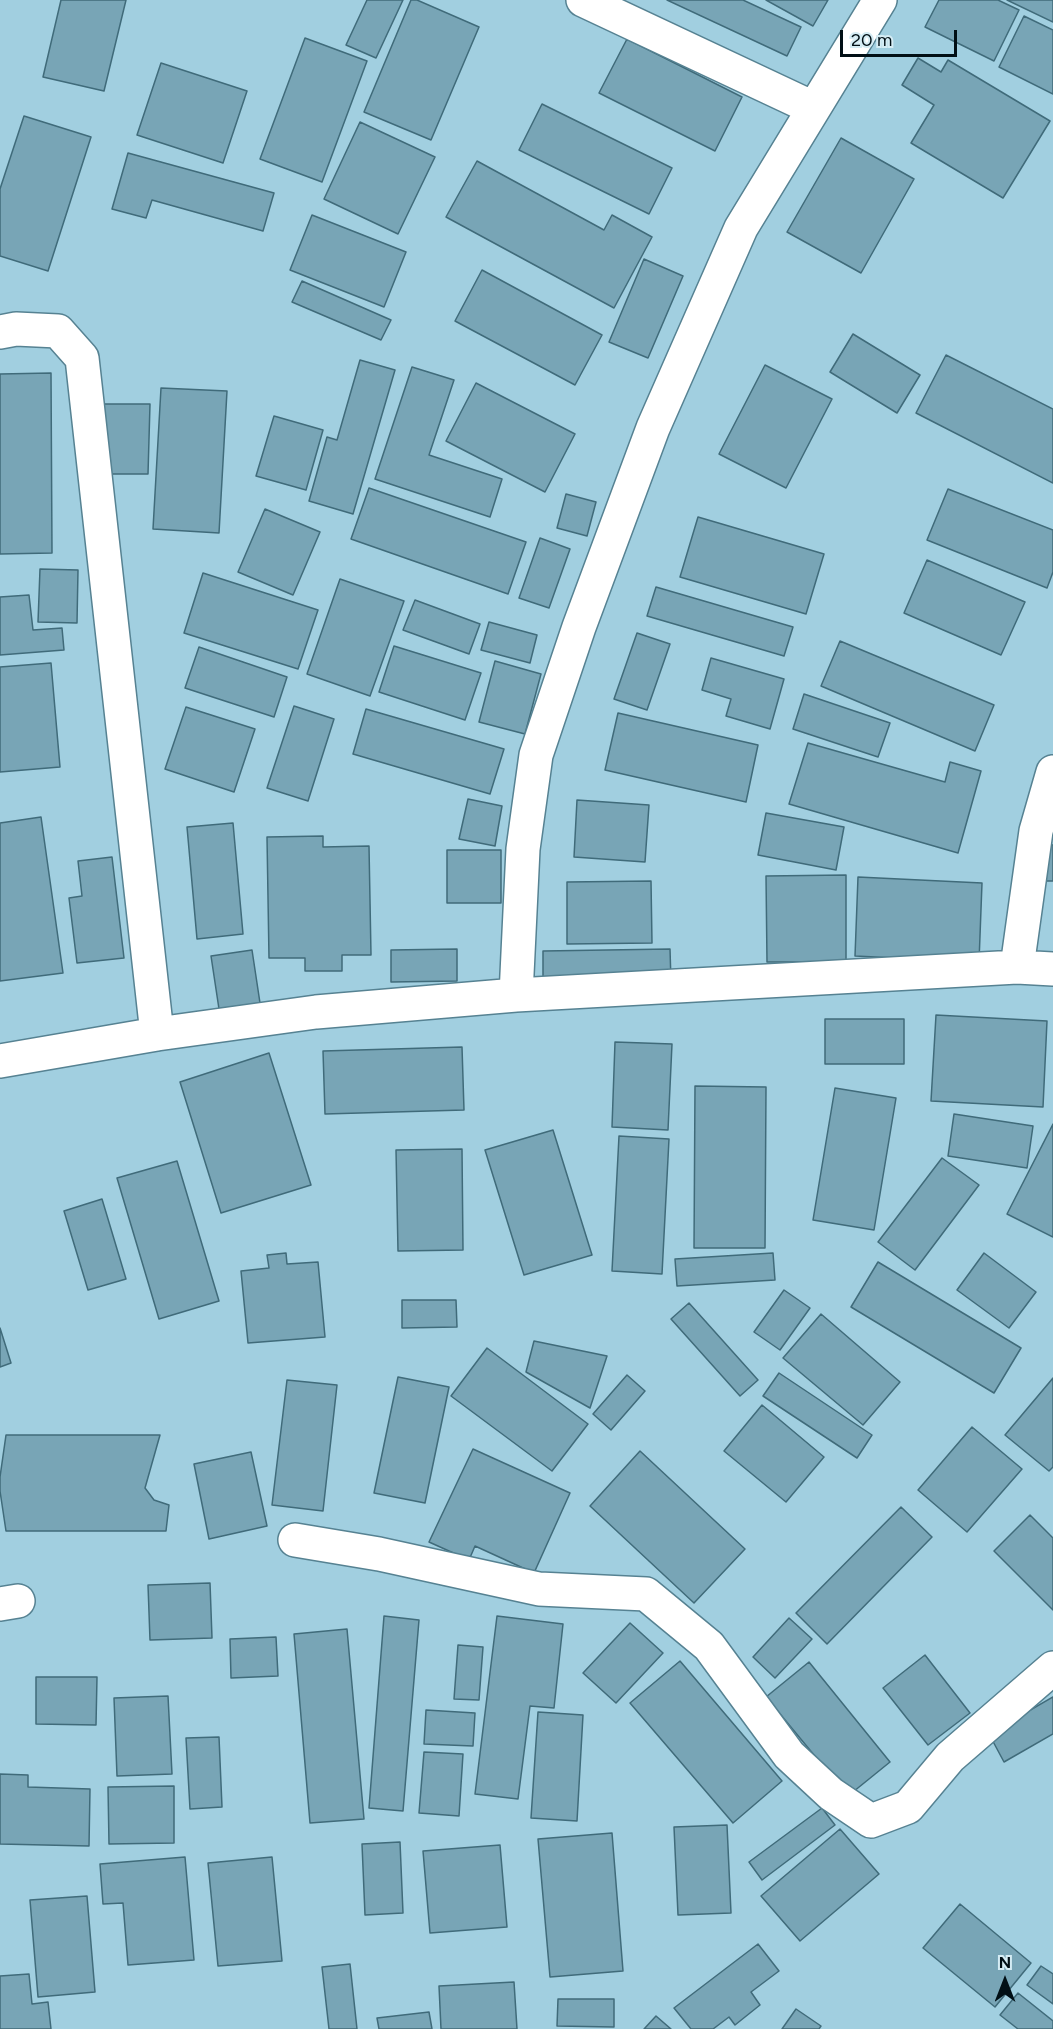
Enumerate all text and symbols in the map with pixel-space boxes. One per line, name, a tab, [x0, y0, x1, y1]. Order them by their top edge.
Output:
scale bar	[843, 18, 960, 56]
text: 20 m	[851, 29, 892, 51]
north arrow	[975, 1951, 1035, 2011]
text: N	[999, 1953, 1011, 1972]

